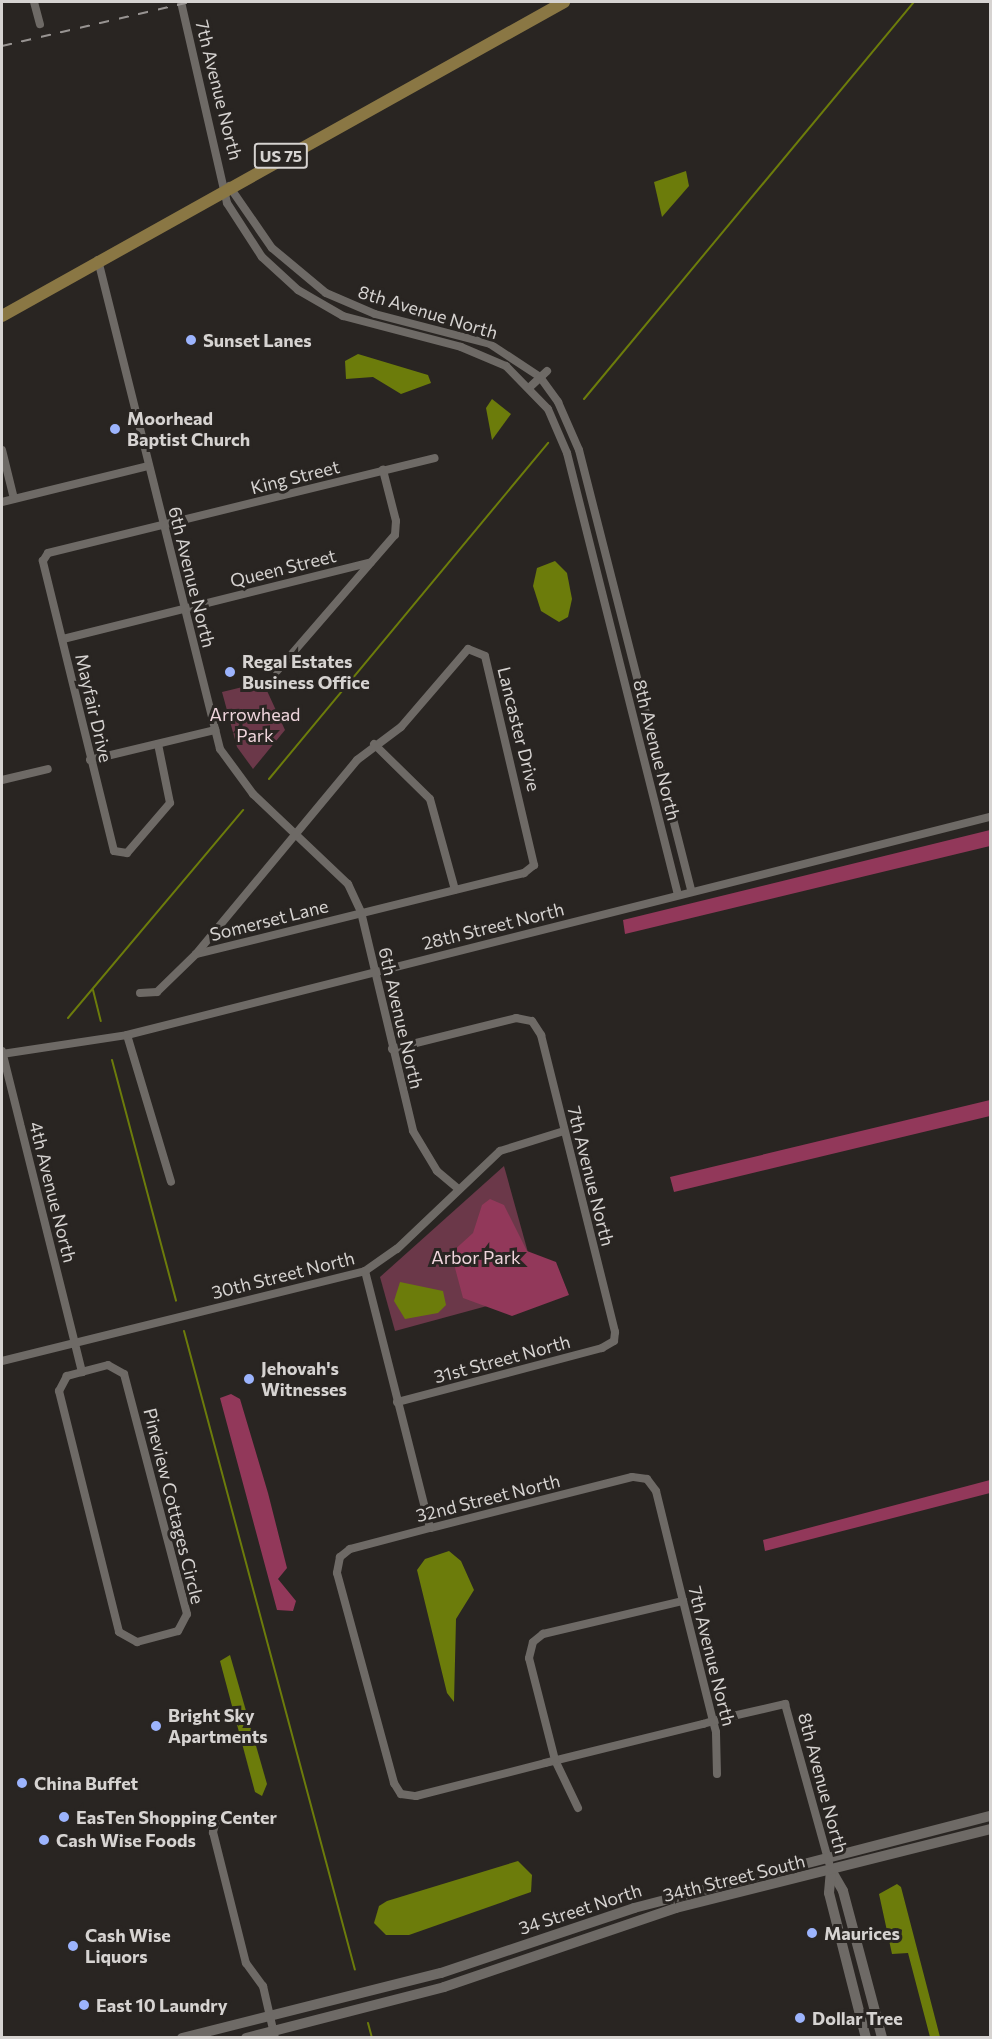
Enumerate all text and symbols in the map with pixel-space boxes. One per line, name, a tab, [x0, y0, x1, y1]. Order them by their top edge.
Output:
street label: 7th Avenue North	[191, 18, 247, 162]
road number: US 75	[252, 143, 310, 169]
street label: 8th Avenue North	[356, 281, 500, 343]
place label: Sunset Lanes	[203, 329, 312, 351]
marker: Sunset Lanes	[184, 333, 198, 347]
place label: Moorhead Baptist Church	[127, 408, 250, 450]
marker: Moorhead Baptist Church	[108, 422, 122, 436]
street label: King Street	[248, 456, 342, 498]
street label: 6th Avenue North	[164, 504, 220, 650]
street label: Queen Street	[228, 544, 338, 592]
place label: Regal Estates Business Office	[242, 651, 370, 694]
street label: Mayfair Drive	[71, 652, 117, 764]
marker: Regal Estates Business Office	[223, 665, 237, 679]
street label: Lancaster Drive	[493, 665, 545, 793]
street label: 8th Avenue North	[629, 677, 685, 823]
park label: Arrowhead Park	[210, 704, 300, 746]
street label: Somerset Lane	[208, 895, 330, 945]
street label: 28th Street North	[420, 898, 566, 954]
street label: 6th Avenue North	[374, 945, 428, 1091]
street label: 7th Avenue North	[563, 1104, 619, 1248]
street label: 4th Avenue North	[25, 1119, 81, 1265]
park label: Arbor Park	[431, 1246, 521, 1268]
street label: 30th Street North	[209, 1247, 357, 1303]
street label: 31st Street North	[431, 1330, 573, 1388]
place label: Jehovah's Witnesses	[261, 1358, 347, 1400]
marker: Jehovah's Witnesses	[242, 1372, 256, 1386]
street label: Pineview Cottages Circle	[139, 1406, 209, 1606]
street label: 32nd Street North	[414, 1470, 562, 1526]
street label: 7th Avenue North	[684, 1584, 740, 1728]
place label: Bright Sky Apartments	[168, 1705, 268, 1748]
street label: 8th Avenue North	[794, 1710, 852, 1856]
marker: Bright Sky Apartments	[149, 1719, 163, 1733]
place label: China Buffet	[34, 1772, 138, 1794]
marker: China Buffet	[15, 1776, 29, 1790]
place label: EasTen Shopping Center	[76, 1806, 277, 1828]
marker: EasTen Shopping Center	[57, 1810, 71, 1824]
place label: Cash Wise Foods	[56, 1829, 196, 1851]
marker: Cash Wise Foods	[37, 1833, 51, 1847]
street label: 34th Street South	[661, 1850, 807, 1906]
street label: 34 Street North	[516, 1879, 644, 1939]
place label: Maurices	[824, 1922, 900, 1944]
place label: Cash Wise Liquors	[85, 1925, 171, 1968]
marker: Maurices	[805, 1926, 819, 1940]
marker: Cash Wise Liquors	[66, 1939, 80, 1953]
place label: East 10 Laundry	[96, 1994, 228, 2016]
marker: East 10 Laundry	[77, 1998, 91, 2012]
place label: Dollar Tree	[812, 2007, 903, 2029]
marker: Dollar Tree	[793, 2011, 807, 2025]

